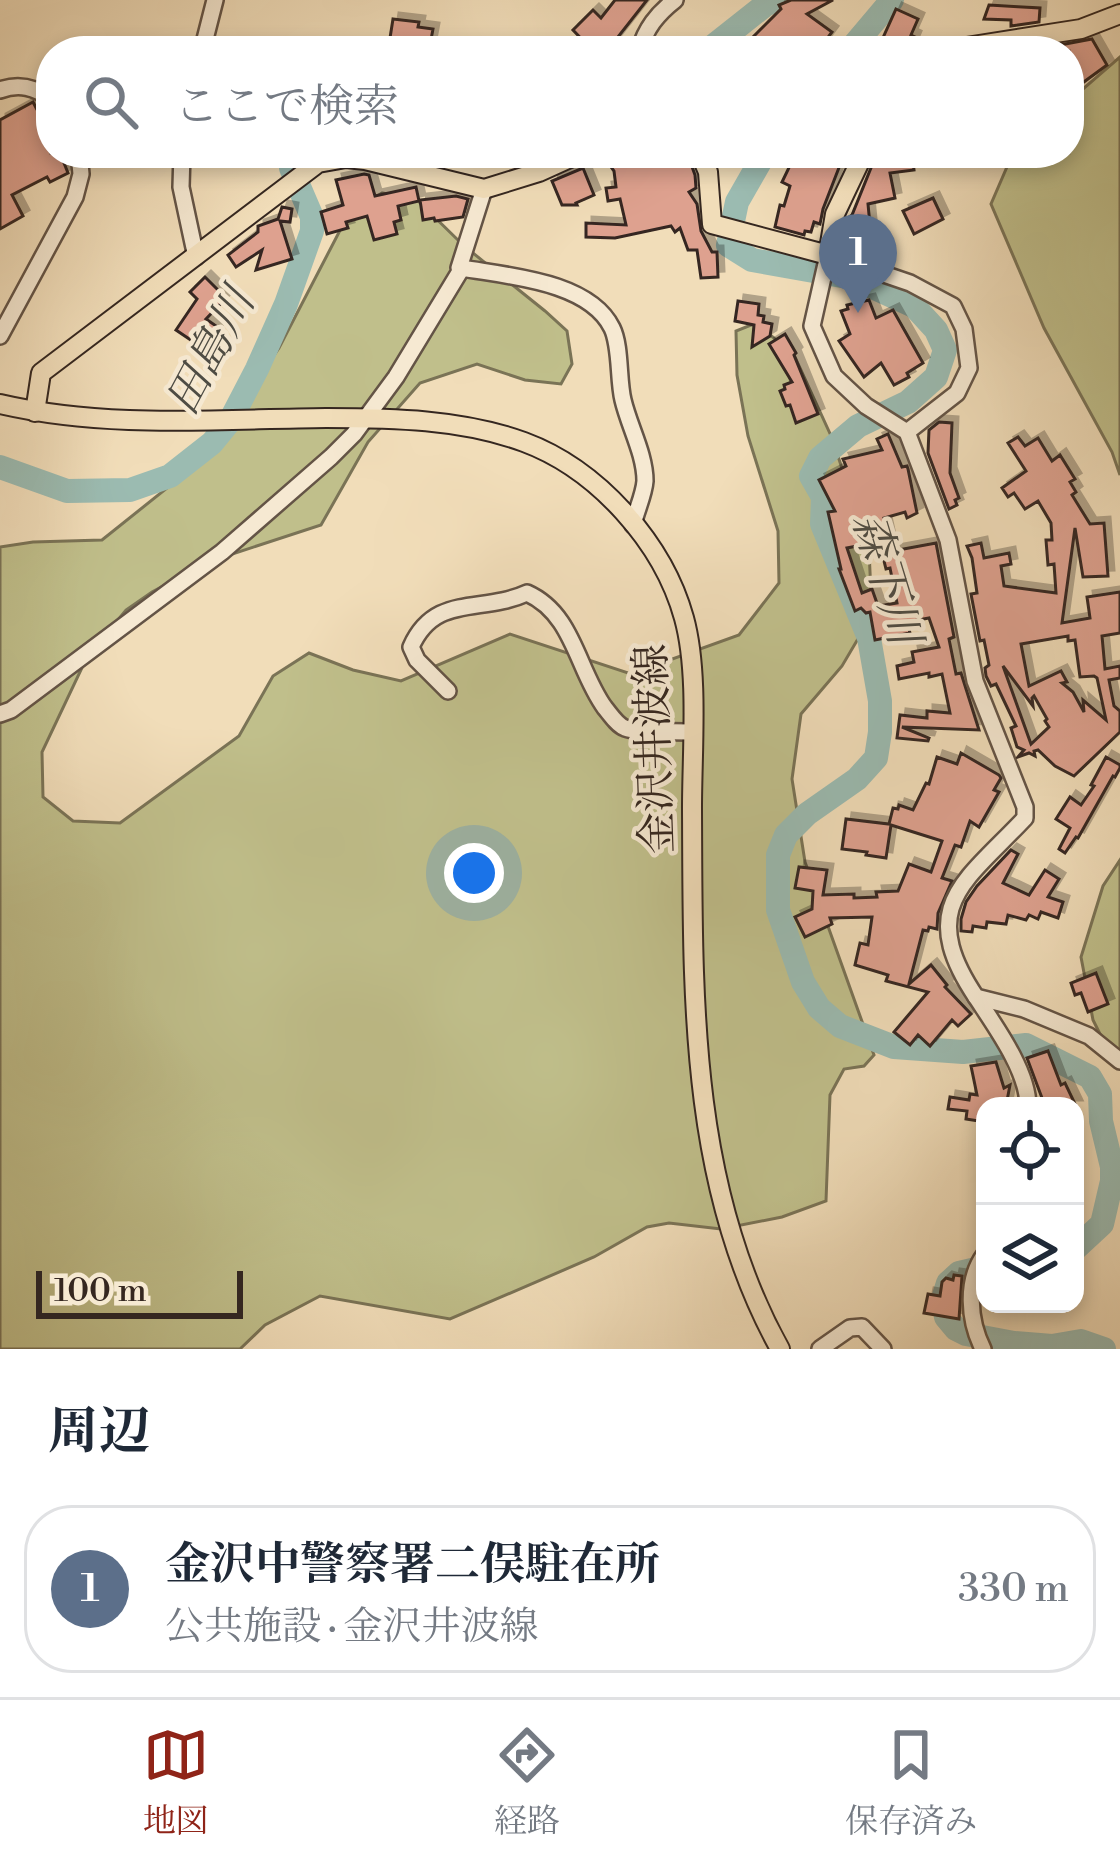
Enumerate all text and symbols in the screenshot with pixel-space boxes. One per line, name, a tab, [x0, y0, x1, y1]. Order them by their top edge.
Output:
search box	[36, 36, 1084, 168]
icon: search	[78, 69, 144, 135]
text: ここで検索	[174, 79, 399, 136]
pin: 1	[819, 214, 897, 313]
water label: 田島川	[154, 275, 270, 425]
water label: 森下川	[839, 506, 934, 656]
street label: 金沢井波線	[625, 643, 686, 855]
your location	[444, 843, 504, 903]
map controls	[976, 1097, 1084, 1313]
button: locate	[976, 1097, 1084, 1205]
button: layers	[976, 1205, 1084, 1313]
scale bar	[36, 1265, 243, 1318]
text: 100 m	[54, 1271, 147, 1312]
text: 周辺	[48, 1401, 150, 1465]
text: 金沢中警察署二俣駐在所	[165, 1537, 660, 1594]
text: 1	[81, 1565, 99, 1614]
text: 330 m	[958, 1565, 1069, 1614]
text: 公共施設 · 金沢井波線	[165, 1603, 539, 1652]
tab: 地図	[143, 1722, 209, 1843]
tab: 経路	[494, 1722, 560, 1843]
tab: 保存済み	[845, 1722, 977, 1843]

